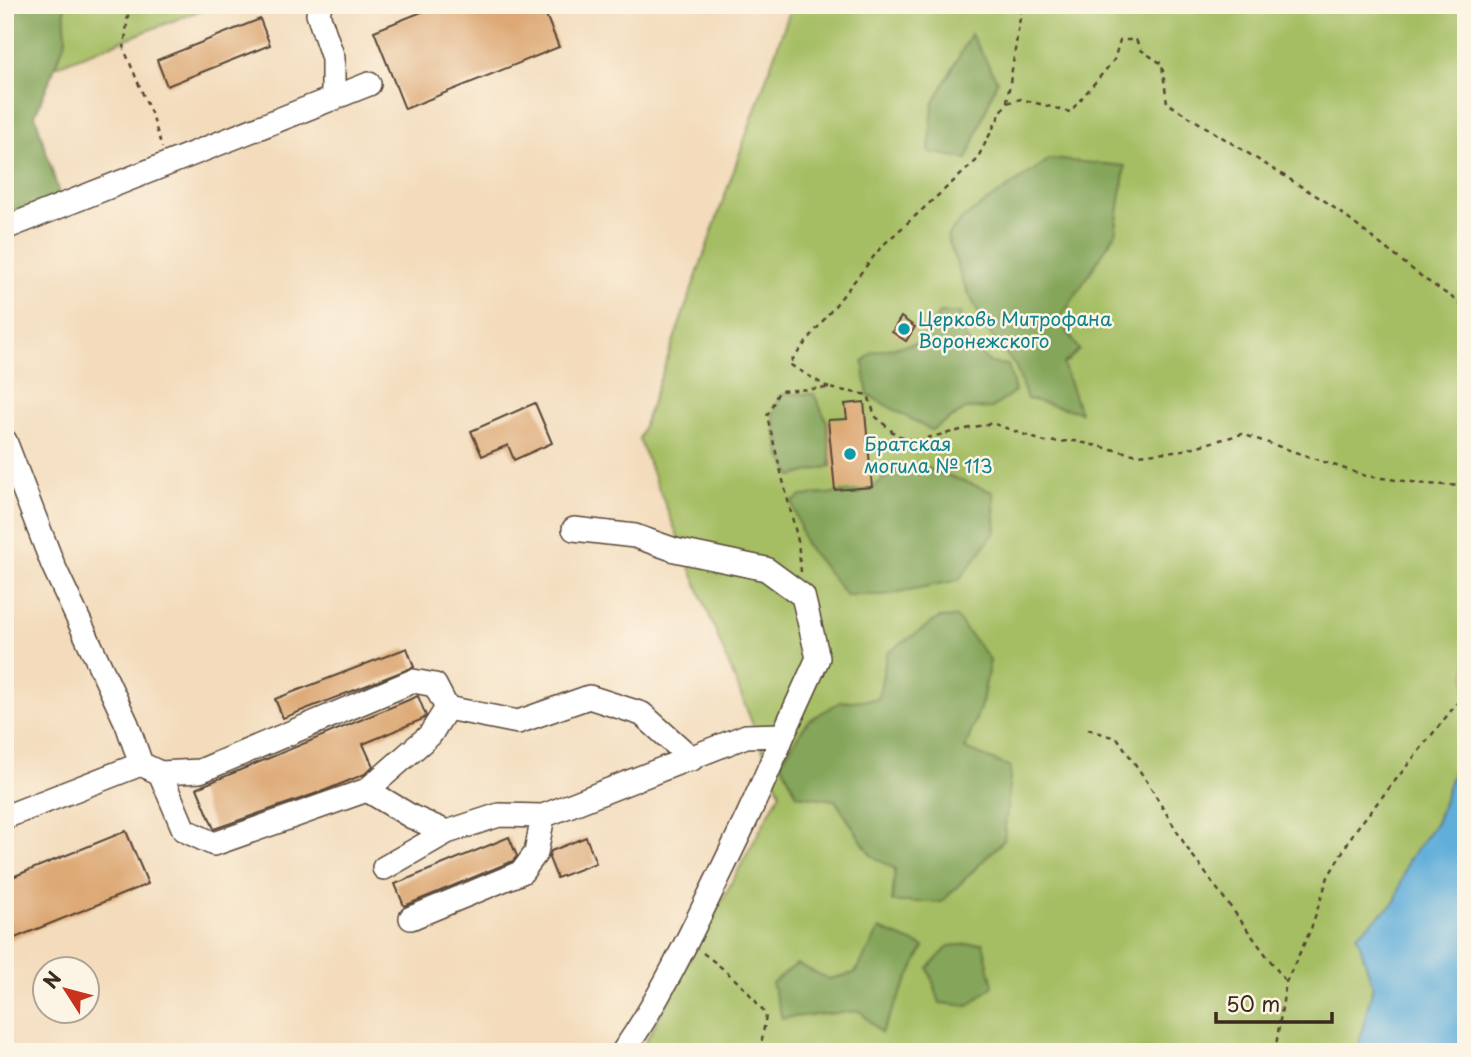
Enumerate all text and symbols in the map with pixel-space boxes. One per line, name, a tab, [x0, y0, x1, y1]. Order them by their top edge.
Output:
place label: Церковь Митрофана Воронежского	[918, 304, 1112, 354]
marker: Церковь Митрофана Воронежского	[896, 321, 912, 337]
place label: Братская могила № 113	[864, 429, 993, 479]
marker: Братская могила № 113	[842, 446, 858, 462]
north arrow	[32, 956, 102, 1026]
text: N	[36, 965, 67, 994]
scale bar	[1216, 980, 1331, 1024]
text: 50 m	[1226, 987, 1280, 1019]

